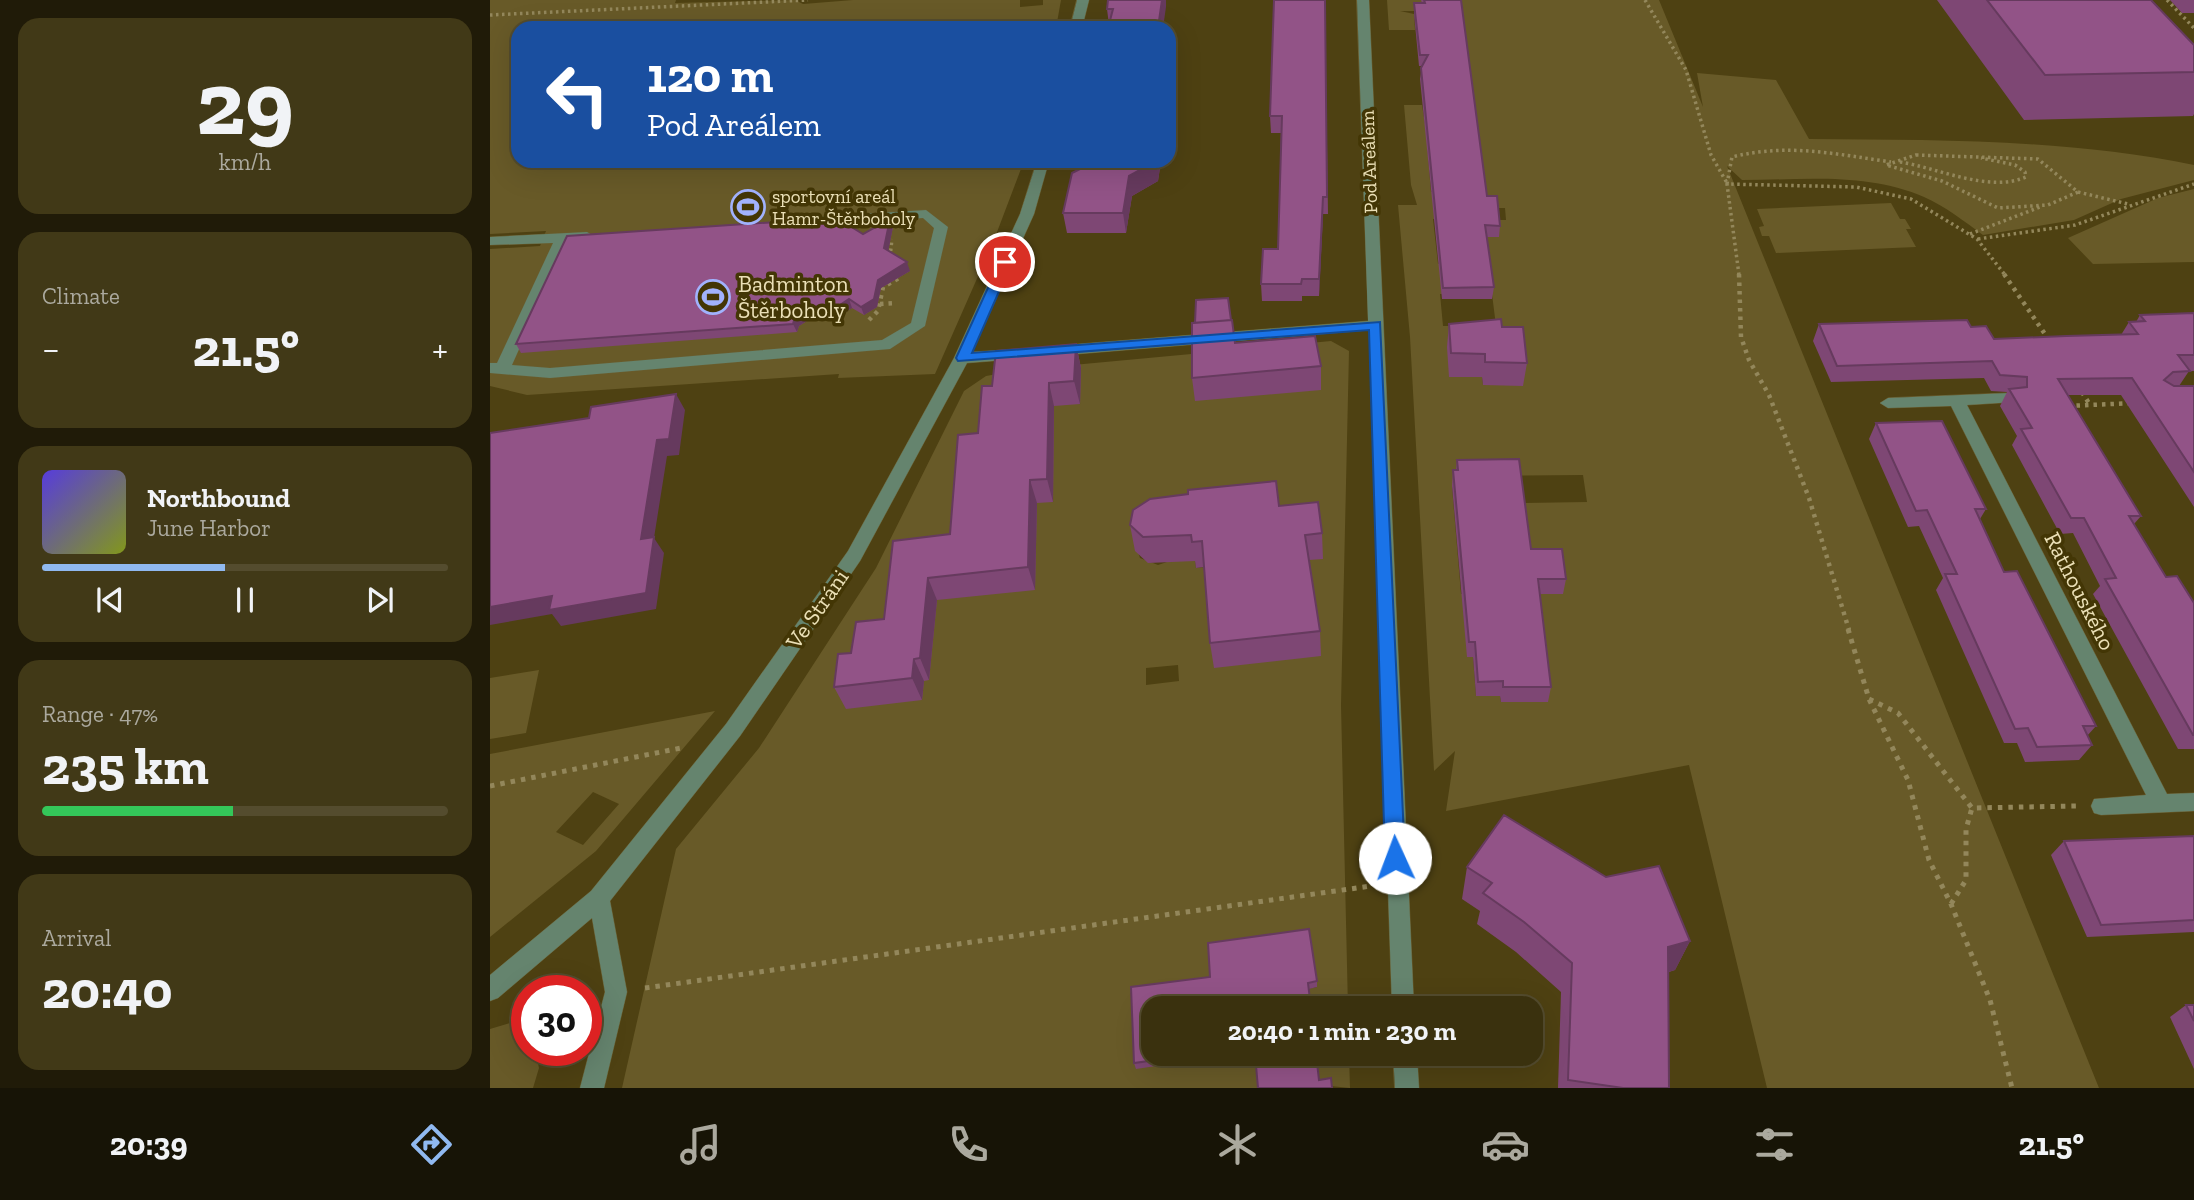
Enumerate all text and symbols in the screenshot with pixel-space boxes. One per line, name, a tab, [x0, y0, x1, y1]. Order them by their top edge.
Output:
text: 120 m	[647, 46, 773, 105]
text: 29	[196, 48, 294, 157]
icon: left	[532, 49, 623, 140]
text: Pod Areálem	[647, 106, 821, 144]
street label: Pod Areálem	[1356, 109, 1382, 214]
text: km/h	[219, 148, 271, 176]
place label: sportovní areál Hamr-Štěrboholy	[772, 185, 915, 230]
sports icon: sportovní areál Hamr-Štěrboholy	[729, 188, 767, 226]
pin	[975, 232, 1035, 292]
icon: arrive	[986, 243, 1024, 281]
place label: Badminton Štěrboholy	[738, 270, 849, 324]
sports icon: Badminton Štěrboholy	[694, 278, 732, 316]
text: Climate	[42, 282, 120, 310]
text: 21.5°	[192, 317, 299, 379]
text: −	[42, 326, 60, 372]
text: +	[432, 326, 448, 372]
text: Northbound	[147, 482, 290, 514]
text: June Harbor	[147, 514, 271, 542]
street label: Rathouského	[2038, 527, 2122, 655]
street label: Ve Stráni	[779, 564, 854, 655]
icon: previous	[91, 581, 129, 619]
icon: pause	[226, 581, 264, 619]
icon: next	[361, 581, 399, 619]
text: Range · 47%	[42, 700, 158, 728]
text: 235 km	[42, 735, 209, 797]
position arrow	[1358, 821, 1432, 895]
text: Arrival	[42, 924, 111, 952]
text: 20:40	[42, 959, 172, 1021]
speed limit sign: 30	[511, 975, 602, 1066]
text: 20:40 · 1 min · 230 m	[1228, 1015, 1456, 1047]
icon: directions	[407, 1120, 456, 1169]
icon: music	[676, 1120, 725, 1169]
icon: phone	[944, 1120, 993, 1169]
icon: climate	[1213, 1120, 1262, 1169]
icon: car	[1481, 1120, 1530, 1169]
icon: filters	[1750, 1120, 1799, 1169]
text: 20:39	[110, 1125, 188, 1163]
text: 21.5°	[2018, 1125, 2084, 1163]

